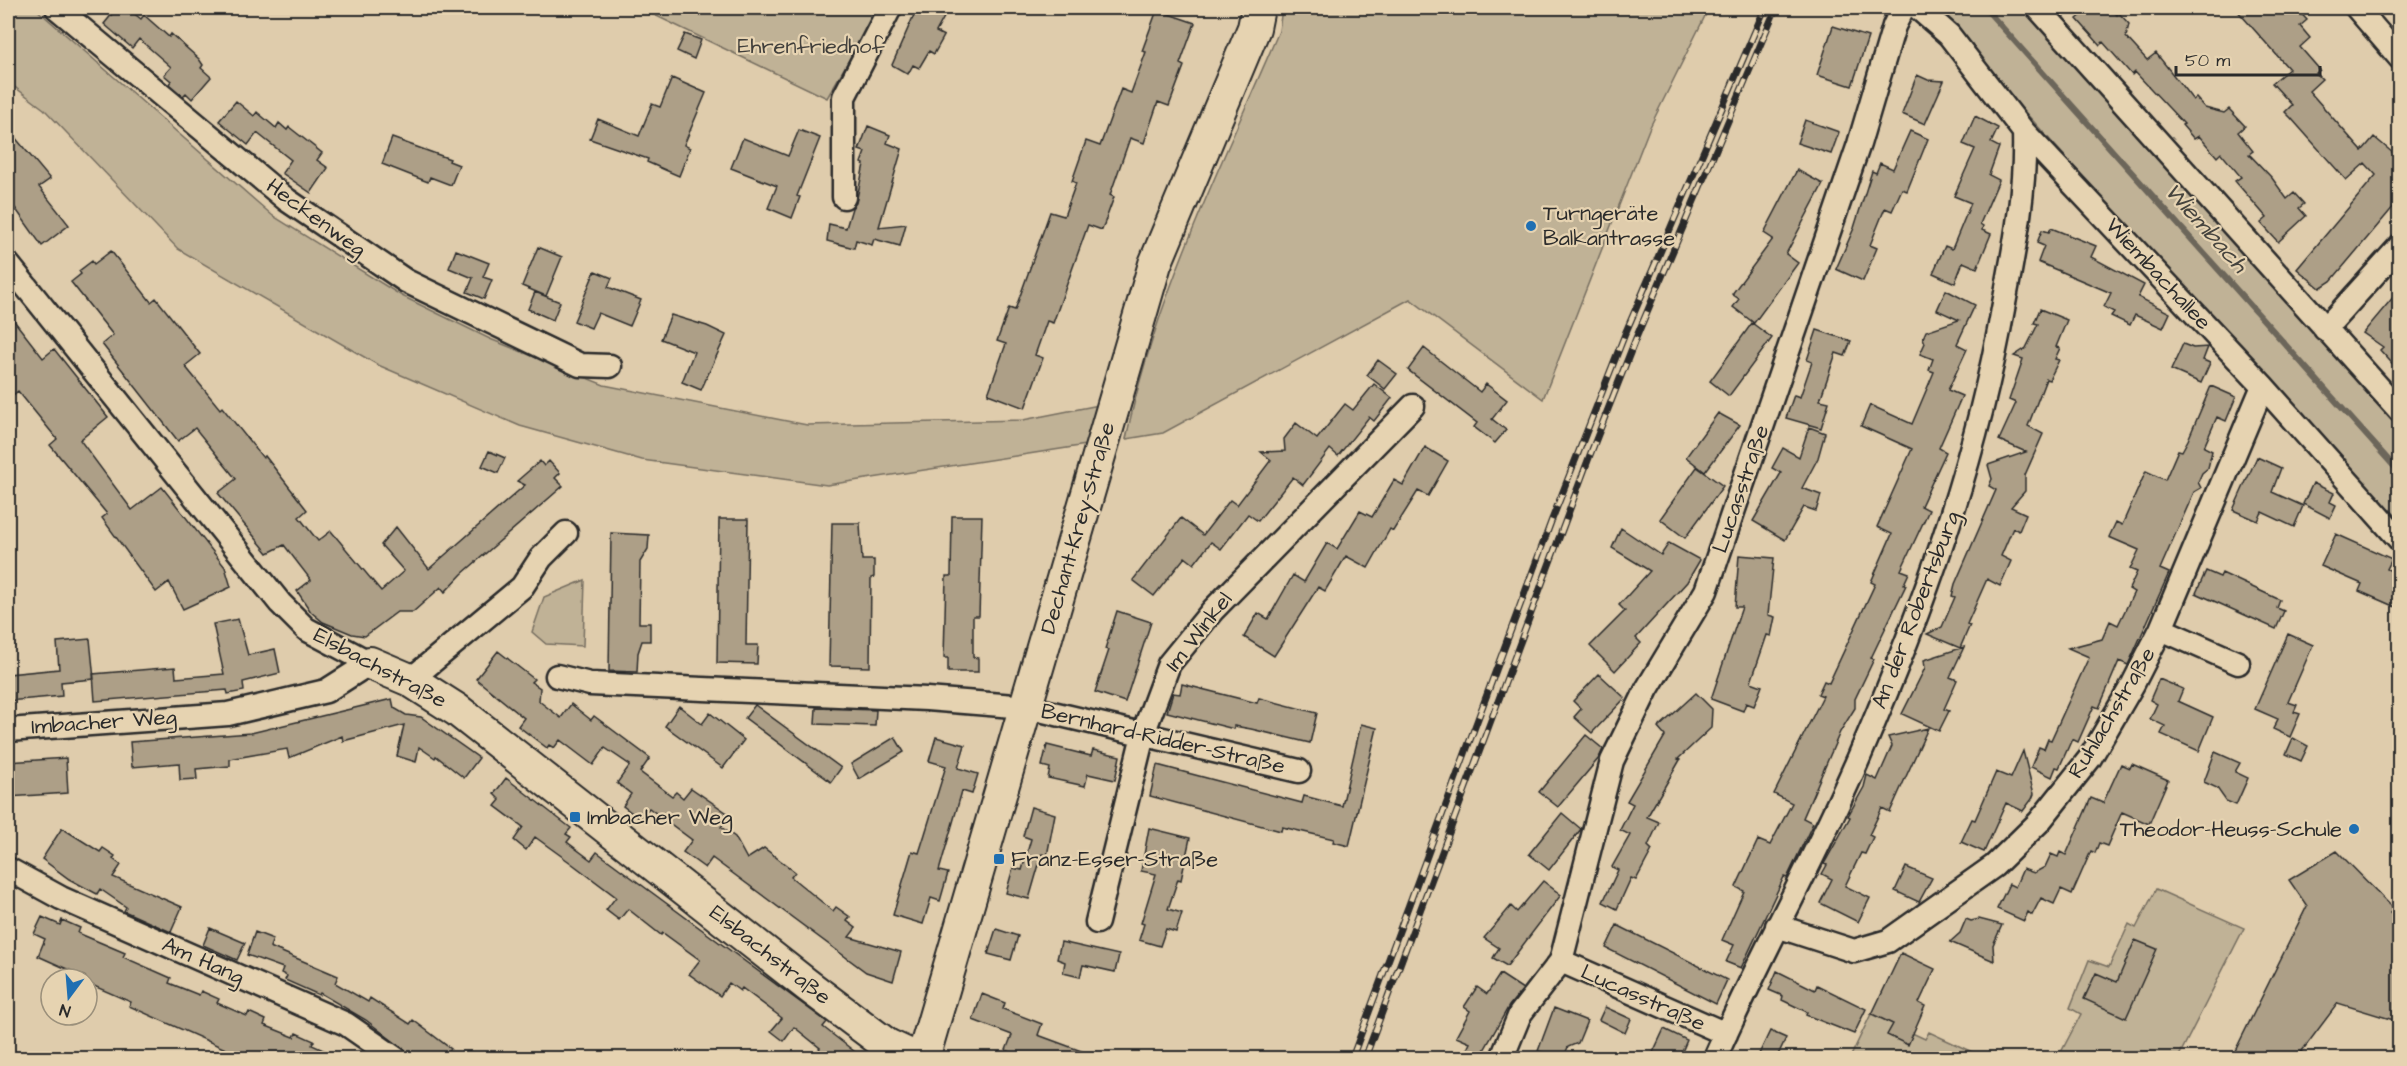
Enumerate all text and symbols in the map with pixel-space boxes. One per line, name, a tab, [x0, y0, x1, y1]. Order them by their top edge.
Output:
park label: Ehrenfriedhof	[738, 31, 885, 62]
scale bar	[2176, 39, 2320, 77]
text: 50 m	[2185, 48, 2230, 73]
street label: Heckenweg	[259, 171, 372, 266]
water label: Wiembach	[2156, 176, 2256, 281]
place label: Turngeräte Balkantrasse	[1543, 198, 1675, 254]
street label: Wiembachallee	[2098, 211, 2218, 337]
marker: Turngeräte Balkantrasse	[1524, 219, 1538, 233]
street label: Dechant-Krey-Straße	[1033, 418, 1124, 638]
street label: Lucasstraße	[1705, 421, 1777, 557]
street label: An der Robertsburg	[1864, 507, 1969, 714]
street label: Im Winkel	[1158, 586, 1240, 678]
street label: Elsbachstraße	[308, 620, 452, 716]
street label: Ruhlachstraße	[2061, 641, 2163, 784]
street label: Bernhard-Ridder-Straße	[1038, 696, 1288, 782]
street label: Imbacher Weg	[30, 701, 178, 744]
place label: Imbacher Weg	[587, 802, 733, 834]
marker: Imbacher Weg	[568, 810, 582, 824]
place label: Theodor-Heuss-Schule	[2120, 814, 2342, 845]
marker: Theodor-Heuss-Schule	[2347, 822, 2361, 836]
place label: Franz-Esser-Straße	[1011, 844, 1218, 875]
marker: Franz-Esser-Straße	[992, 852, 1006, 866]
street label: Elsbachstraße	[703, 898, 837, 1012]
street label: Am Hang	[157, 929, 249, 994]
street label: Lucasstraße	[1576, 957, 1710, 1039]
north arrow	[39, 967, 99, 1027]
text: N	[57, 999, 73, 1022]

